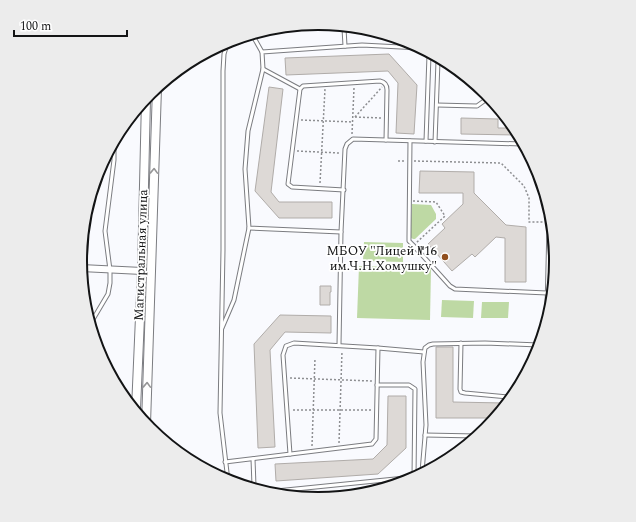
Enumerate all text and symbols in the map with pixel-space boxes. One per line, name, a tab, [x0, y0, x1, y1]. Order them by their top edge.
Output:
scale bar	[14, 12, 127, 38]
text: 100 m	[20, 17, 51, 36]
one-way arrow	[150, 168, 159, 174]
street label: Магистральная улица	[129, 188, 153, 321]
place label: МБОУ "Лицей №16 им.Ч.Н.Хомушку"	[326, 241, 437, 276]
marker: МБОУ "Лицей №16 им.Ч.Н.Хомушку"	[440, 252, 450, 262]
one-way arrow	[143, 382, 152, 388]

